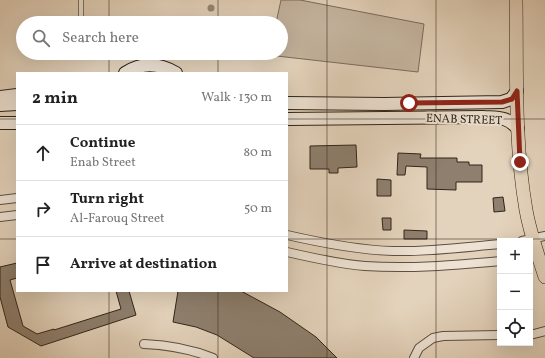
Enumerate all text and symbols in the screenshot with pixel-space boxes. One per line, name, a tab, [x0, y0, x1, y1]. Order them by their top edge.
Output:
search box	[16, 16, 288, 60]
icon: search	[30, 27, 52, 49]
text: Search here	[62, 28, 139, 49]
text: 2 min	[32, 87, 78, 110]
text: Walk · 130 m	[201, 89, 272, 107]
route start	[400, 94, 418, 112]
street label: ENAB STREET	[425, 111, 502, 129]
text: Continue	[70, 133, 135, 154]
icon: ahead	[32, 142, 54, 164]
text: 80 m	[243, 144, 272, 162]
route end	[511, 153, 529, 171]
text: Enab Street	[70, 154, 136, 172]
text: Turn right	[70, 189, 144, 210]
icon: right	[32, 198, 54, 220]
text: 50 m	[244, 200, 272, 218]
text: Al-Farouq Street	[70, 210, 165, 228]
map controls	[497, 238, 533, 346]
button: +	[497, 238, 533, 274]
icon: arrive	[32, 254, 54, 276]
text: Arrive at destination	[70, 254, 217, 275]
button: −	[497, 274, 533, 310]
button: locate	[497, 310, 533, 346]

